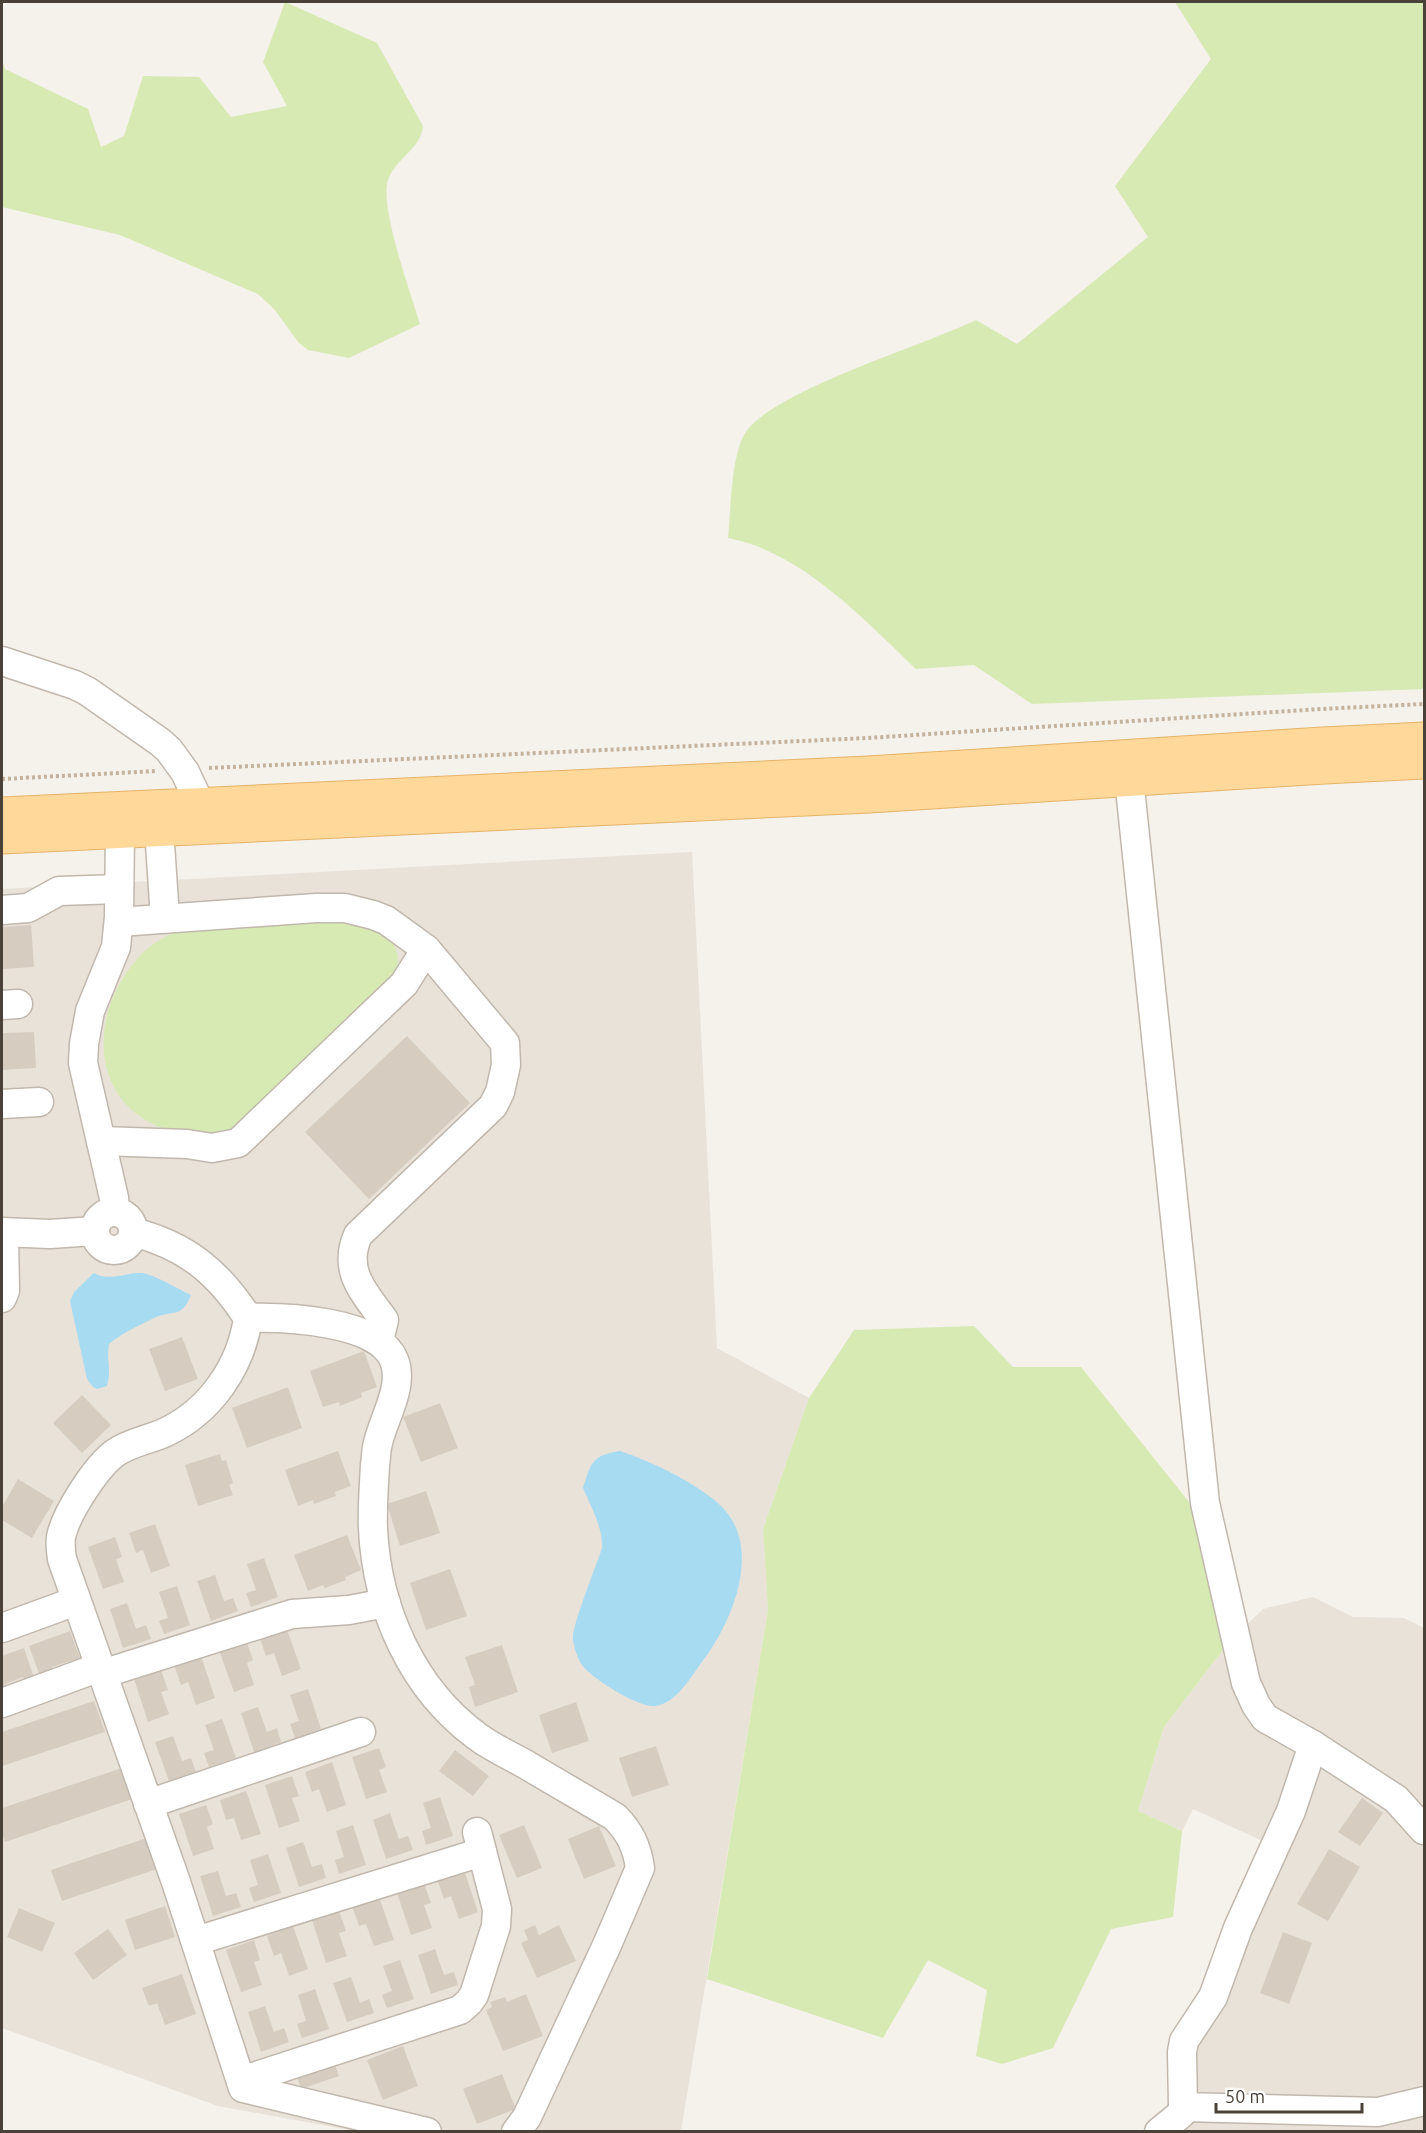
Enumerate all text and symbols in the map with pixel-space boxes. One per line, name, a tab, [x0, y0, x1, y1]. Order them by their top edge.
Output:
scale bar	[1216, 2076, 1362, 2114]
text: 50 m	[1225, 2086, 1265, 2106]

